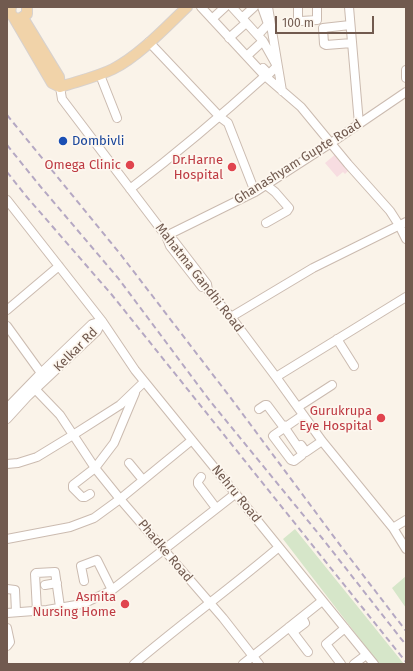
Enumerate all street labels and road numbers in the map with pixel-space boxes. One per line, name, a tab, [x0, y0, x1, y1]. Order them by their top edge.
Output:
street label: Ghanashyam Gupte Road	[231, 116, 365, 208]
street label: Mahatma Gandhi Road	[152, 221, 246, 335]
street label: Kelkar Rd	[51, 325, 101, 375]
street label: Nehru Road	[208, 462, 264, 526]
street label: Phadke Road	[134, 517, 196, 585]

